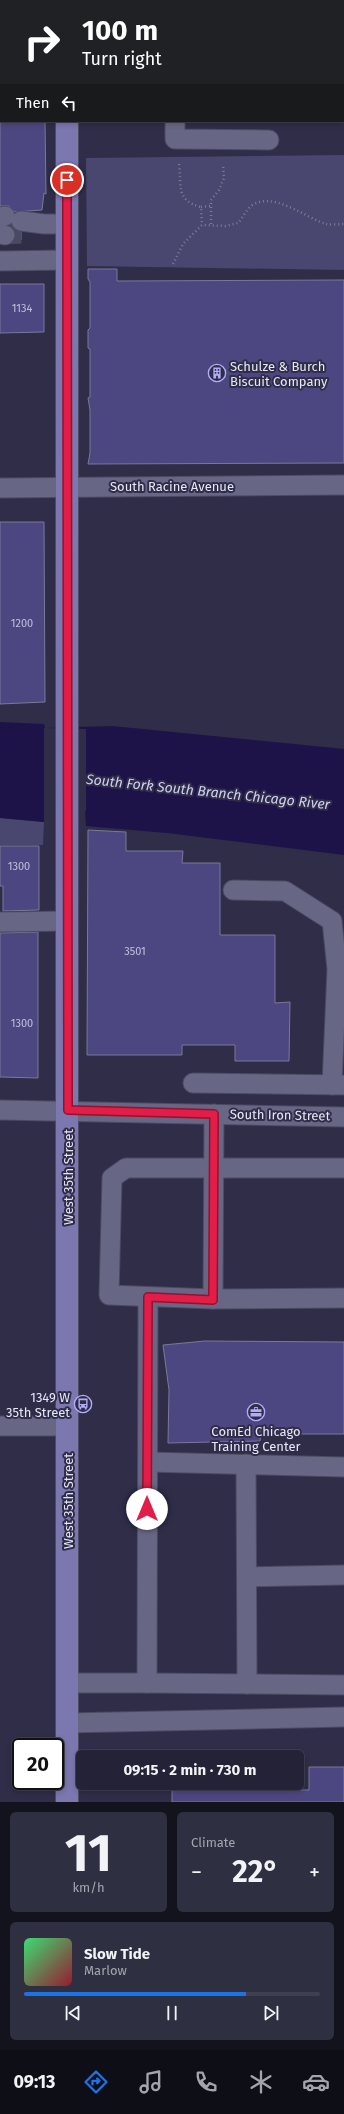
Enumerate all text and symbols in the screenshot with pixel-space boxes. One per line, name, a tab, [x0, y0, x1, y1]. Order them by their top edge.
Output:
text: 100 m	[82, 14, 158, 47]
icon: right	[16, 16, 68, 68]
text: Turn right	[82, 48, 162, 70]
icon: left	[58, 92, 80, 114]
text: Then	[16, 94, 50, 112]
pin	[50, 163, 84, 197]
icon: arrive	[56, 169, 78, 191]
house number: 1134	[12, 302, 32, 315]
place label: Schulze & Burch Biscuit Company	[230, 359, 328, 389]
building icon: Schulze & Burch Biscuit Company	[207, 363, 227, 383]
street label: South Racine Avenue	[110, 479, 234, 494]
house number: 1200	[11, 617, 33, 630]
water label: South Fork South Branch Chicago River	[84, 771, 331, 813]
house number: 1300	[8, 860, 30, 873]
house number: 3501	[124, 945, 146, 958]
house number: 1300	[11, 1017, 33, 1030]
street label: South Iron Street	[230, 1107, 331, 1123]
street label: West 35th Street	[61, 1129, 76, 1225]
place label: 1349 W 35th Street	[6, 1390, 70, 1420]
bus stop icon: 1349 W 35th Street	[73, 1394, 93, 1414]
office icon: ComEd Chicago Training Center	[246, 1402, 266, 1422]
place label: ComEd Chicago Training Center	[211, 1424, 301, 1454]
street label: West 35th Street	[61, 1453, 76, 1549]
position arrow	[126, 1488, 168, 1530]
speed limit sign: 20	[12, 1738, 64, 1790]
text: 09:15 · 2 min · 730 m	[123, 1761, 257, 1779]
text: 11	[65, 1822, 112, 1885]
text: Climate	[191, 1835, 235, 1850]
text: 22°	[232, 1854, 279, 1890]
text: −	[191, 1859, 202, 1886]
text: +	[309, 1859, 320, 1886]
text: km/h	[72, 1880, 105, 1895]
text: Slow Tide	[84, 1945, 150, 1963]
text: Marlow	[84, 1963, 127, 1978]
icon: previous	[62, 2002, 84, 2024]
icon: pause	[161, 2002, 183, 2024]
icon: next	[260, 2002, 282, 2024]
icon: directions	[82, 2068, 110, 2096]
icon: music	[137, 2068, 165, 2096]
icon: phone	[192, 2068, 220, 2096]
icon: climate	[247, 2068, 275, 2096]
icon: car	[302, 2068, 330, 2096]
text: 09:13	[14, 2071, 55, 2093]

